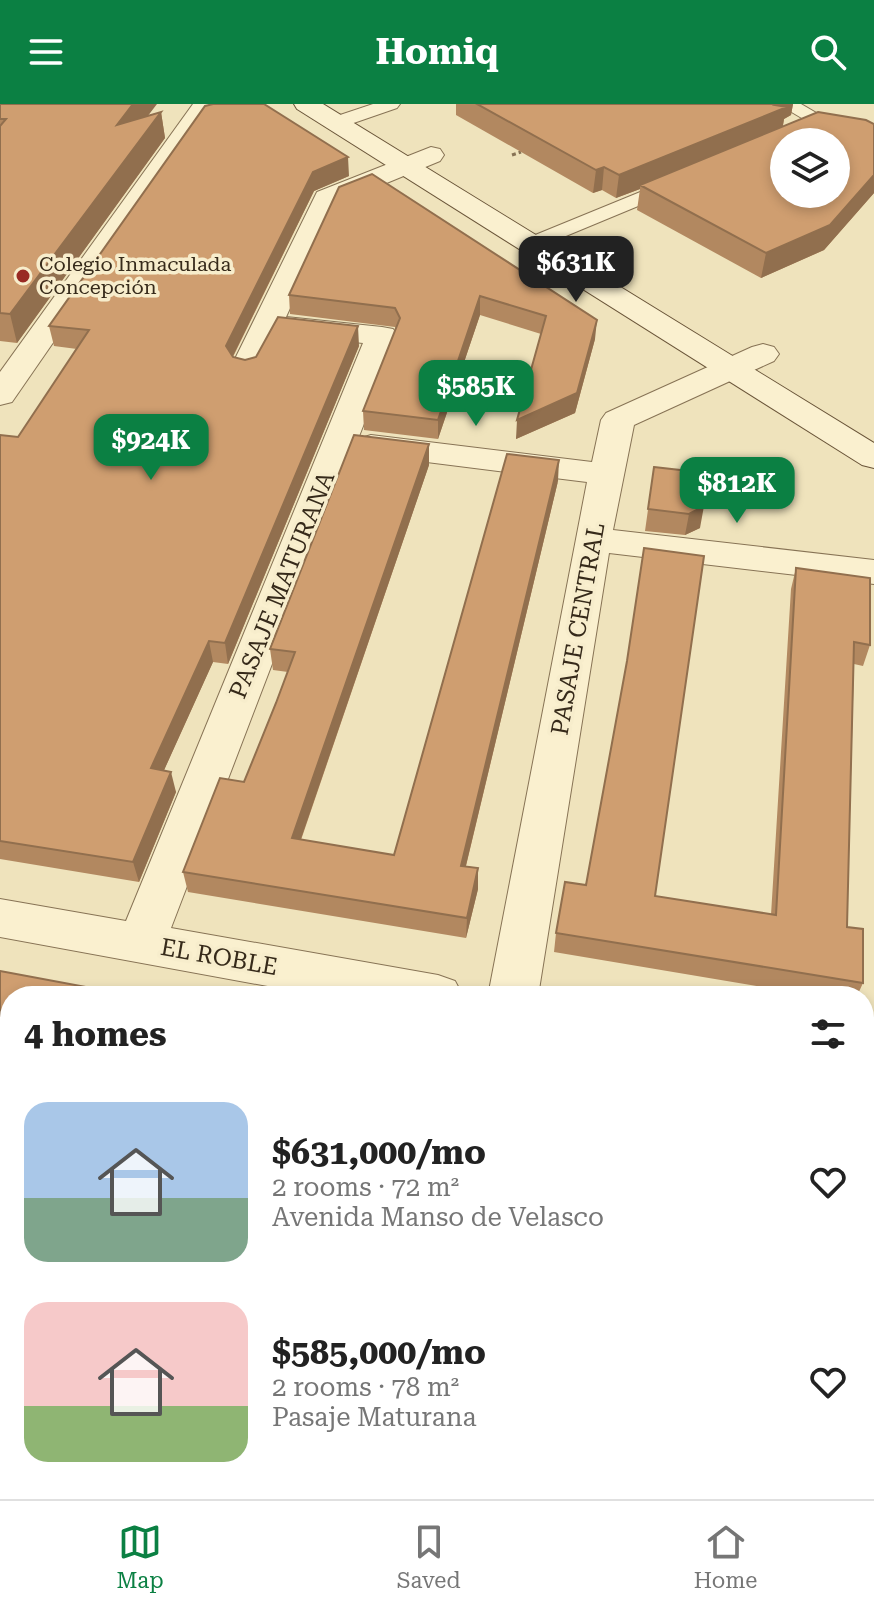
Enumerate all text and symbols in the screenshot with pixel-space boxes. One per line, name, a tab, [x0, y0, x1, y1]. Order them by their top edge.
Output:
icon: menu	[24, 30, 68, 74]
icon: search	[806, 30, 850, 74]
text: Homiq	[375, 31, 499, 73]
map controls	[770, 128, 850, 208]
button: layers	[770, 128, 850, 208]
pin: $631K	[520, 236, 632, 304]
text: $631K	[537, 247, 615, 277]
place label: Colegio Inmaculada Concepción	[39, 252, 231, 299]
marker: Colegio Inmaculada Concepción	[14, 267, 32, 285]
pin: $585K	[420, 360, 532, 428]
text: $585K	[437, 371, 515, 401]
pin: $924K	[95, 414, 207, 482]
text: $924K	[112, 425, 190, 455]
pin: $812K	[681, 457, 793, 525]
street label: PASAJE MATURANA	[224, 467, 340, 703]
text: $812K	[698, 468, 776, 498]
street label: PASAJE CENTRAL	[546, 521, 610, 737]
street label: EL ROBLE	[158, 933, 280, 981]
icon: filters	[806, 1012, 850, 1056]
text: 4 homes	[24, 1014, 167, 1054]
text: $631,000/mo	[272, 1132, 486, 1172]
icon: home	[88, 1134, 184, 1230]
icon: heart	[806, 1160, 850, 1204]
text: 2 rooms · 72 m²	[272, 1172, 459, 1202]
text: Avenida Manso de Velasco	[272, 1202, 604, 1232]
text: $585,000/mo	[272, 1332, 486, 1372]
icon: home	[88, 1334, 184, 1430]
icon: heart	[806, 1360, 850, 1404]
text: 2 rooms · 78 m²	[272, 1372, 459, 1402]
text: Pasaje Maturana	[272, 1402, 477, 1432]
tab: Map	[117, 1520, 164, 1593]
tab: Saved	[397, 1520, 461, 1593]
tab: Home	[694, 1520, 757, 1593]

